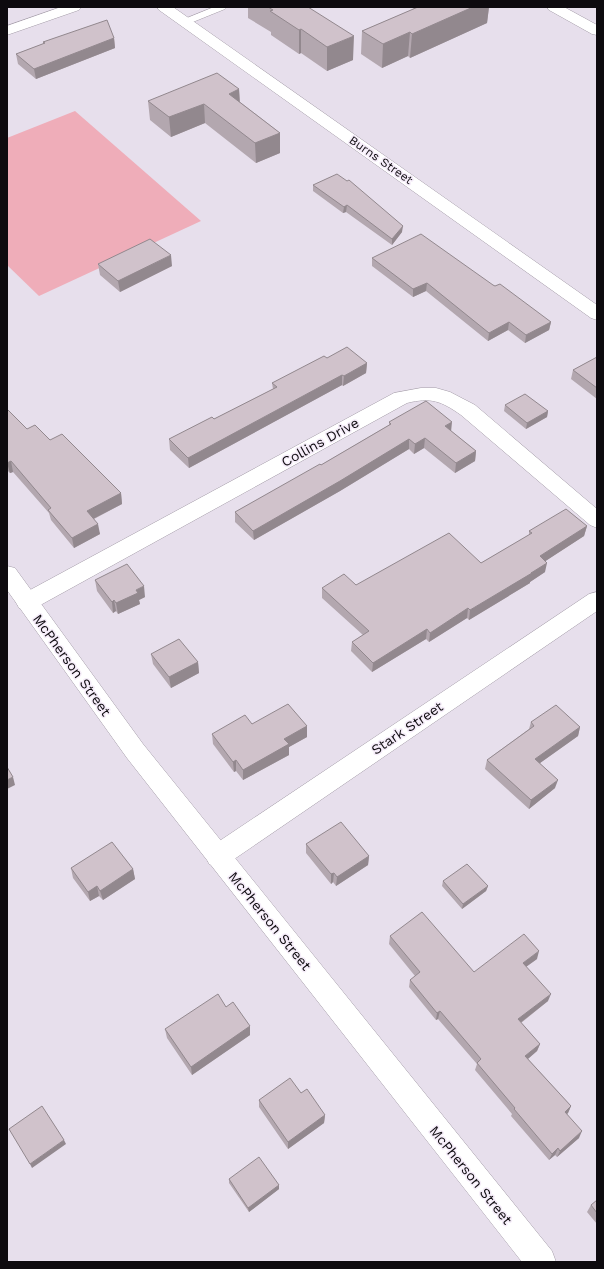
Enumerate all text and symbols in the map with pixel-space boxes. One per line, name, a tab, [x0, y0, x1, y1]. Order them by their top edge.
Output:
street label: Burns Street	[347, 133, 415, 187]
street label: Collins Drive	[279, 414, 361, 470]
street label: McPherson Street	[30, 611, 114, 719]
street label: Stark Street	[368, 698, 446, 758]
street label: McPherson Street	[225, 869, 315, 973]
street label: McPherson Street	[426, 1123, 516, 1227]

